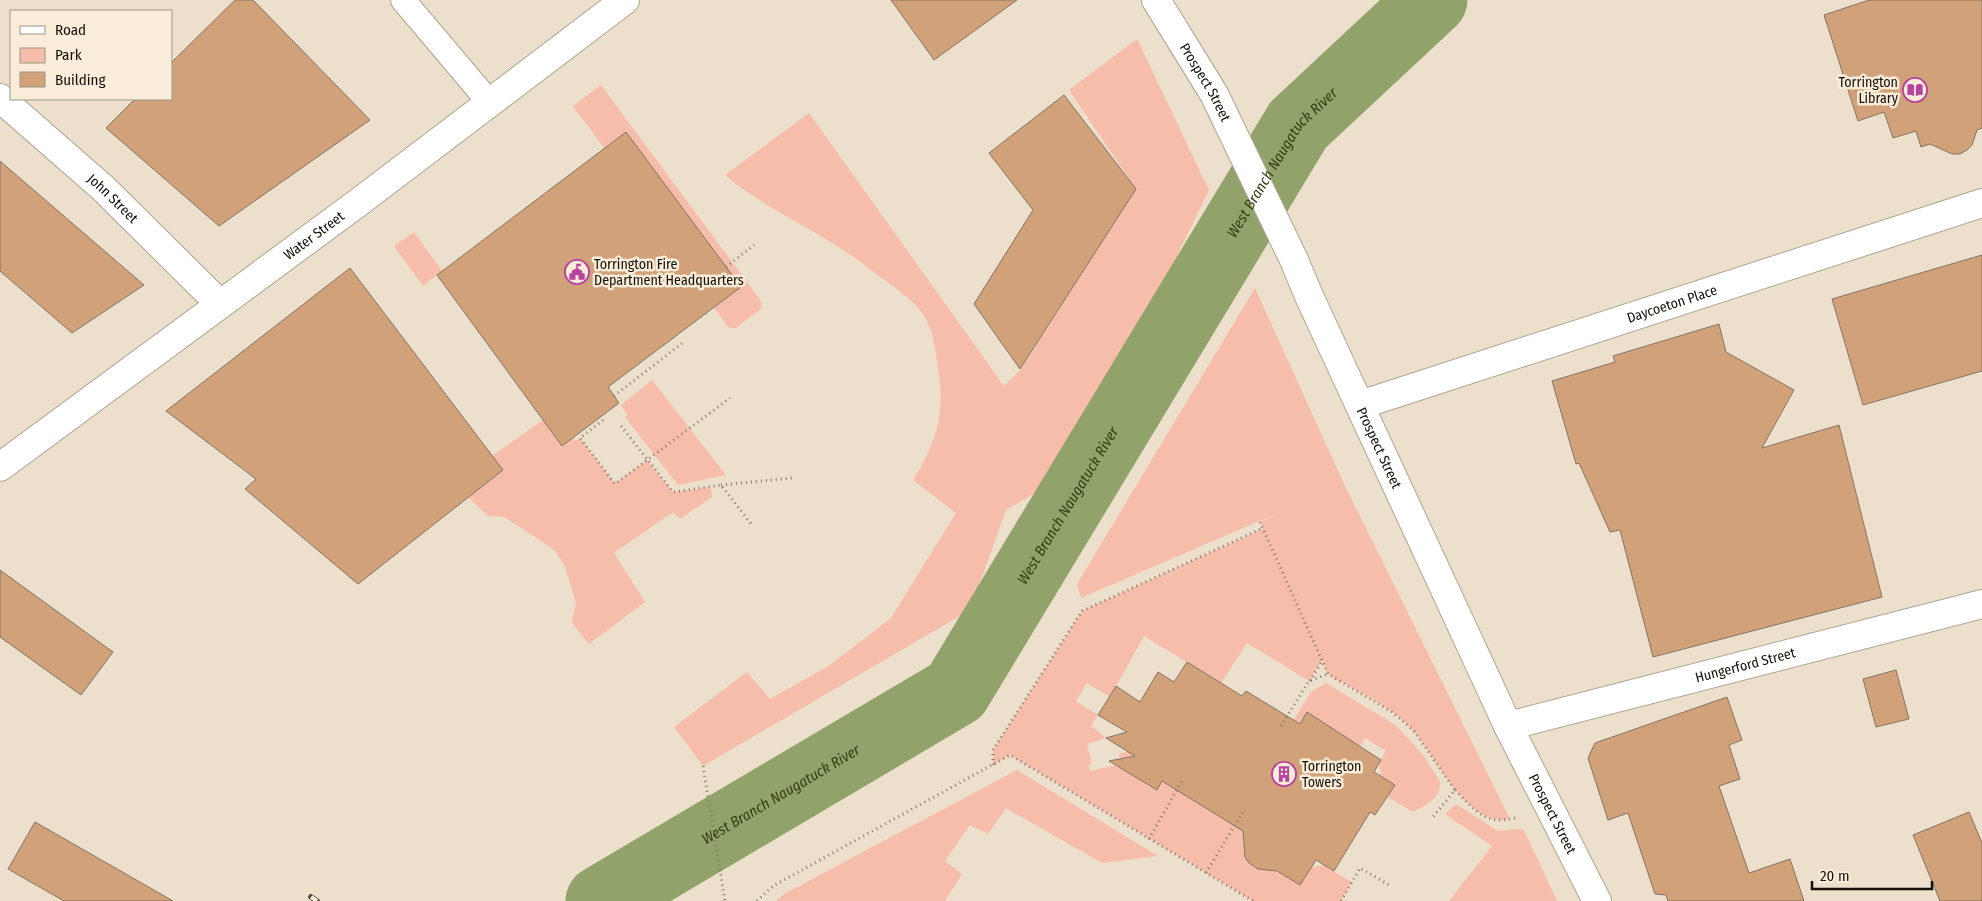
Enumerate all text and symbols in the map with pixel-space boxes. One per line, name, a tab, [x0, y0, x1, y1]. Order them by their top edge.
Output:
legend	[10, 10, 172, 100]
text: Road	[55, 21, 86, 39]
street label: Prospect Street	[1176, 40, 1234, 125]
text: Park	[55, 46, 82, 64]
text: Building	[55, 71, 106, 89]
place label: Torrington Library	[1839, 74, 1899, 107]
library icon: Torrington Library	[1902, 77, 1928, 103]
water label: West Branch Naugatuck River	[1223, 83, 1342, 241]
street label: John Street	[84, 170, 142, 227]
street label: Water Street	[281, 208, 348, 264]
place label: Torrington Fire Department Headquarters	[594, 256, 744, 289]
public building icon: Torrington Fire Department Headquarters	[564, 259, 590, 285]
street label: Daycoeton Place	[1625, 282, 1719, 327]
street label: Prospect Street	[1353, 405, 1405, 492]
water label: West Branch Naugatuck River	[1014, 423, 1123, 588]
street label: Hungerford Street	[1694, 644, 1798, 686]
water label: West Branch Naugatuck River	[699, 741, 864, 848]
place label: Torrington Towers	[1302, 758, 1361, 791]
building icon: Torrington Towers	[1271, 761, 1297, 787]
street label: Prospect Street	[1525, 771, 1580, 857]
scale bar	[1812, 858, 1932, 890]
text: 20 m	[1820, 867, 1850, 885]

